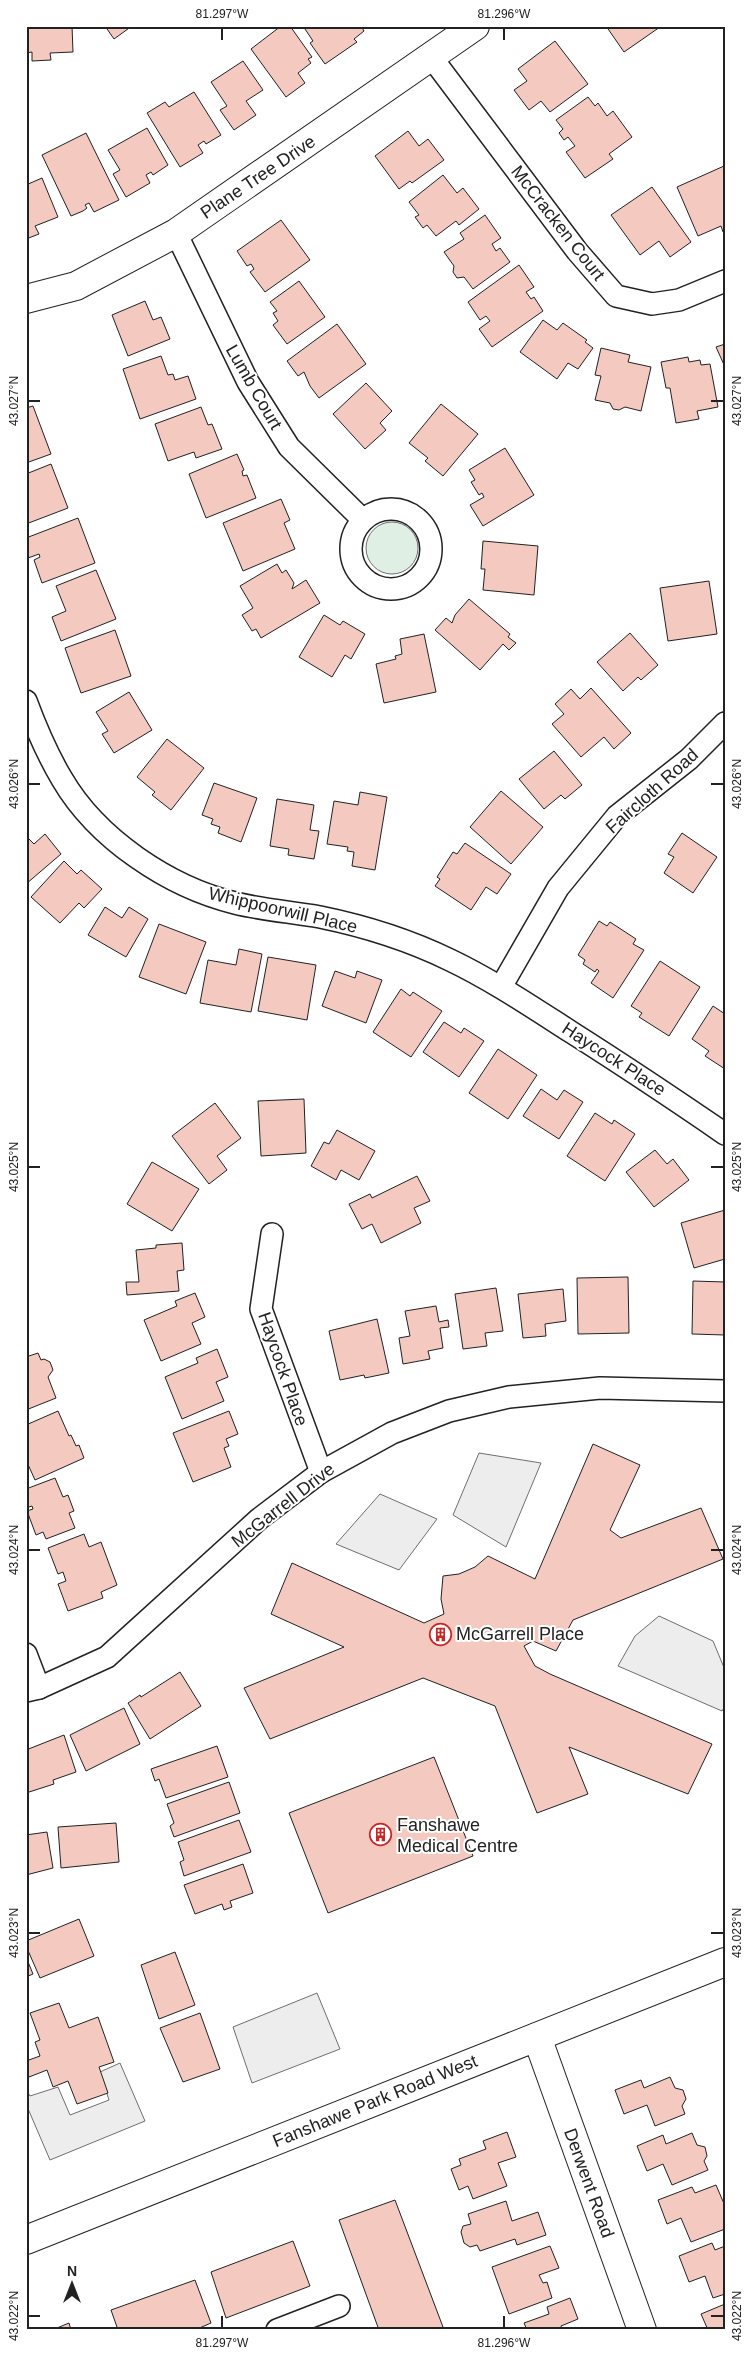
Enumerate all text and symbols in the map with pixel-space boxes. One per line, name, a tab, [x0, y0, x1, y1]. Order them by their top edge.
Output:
text: 81.297°W	[196, 7, 249, 21]
text: 81.296°W	[478, 7, 531, 21]
street label: Plane Tree Drive	[197, 131, 319, 223]
street label: McCracken Court	[507, 162, 609, 284]
street label: Lumb Court	[222, 341, 286, 433]
text: 43.027°N	[7, 376, 21, 426]
text: 43.027°N	[730, 376, 744, 426]
street label: Faircloth Road	[602, 744, 702, 838]
text: 43.026°N	[7, 759, 21, 809]
text: 43.026°N	[730, 759, 744, 809]
street label: Whippoorwill Place	[207, 883, 359, 937]
street label: Haycock Place	[559, 1018, 669, 1100]
text: 43.025°N	[7, 1142, 21, 1192]
text: 43.025°N	[730, 1142, 744, 1192]
street label: Haycock Place	[254, 1309, 312, 1429]
street label: McGarrell Drive	[228, 1459, 338, 1551]
text: 43.024°N	[7, 1525, 21, 1575]
text: 43.024°N	[730, 1525, 744, 1575]
building icon: McGarrell Place	[428, 1622, 452, 1646]
place label: McGarrell Place	[456, 1624, 584, 1644]
place label: Fanshawe Medical Centre	[397, 1815, 518, 1856]
building icon: Fanshawe Medical Centre	[369, 1823, 393, 1847]
text: 43.023°N	[7, 1908, 21, 1958]
text: 43.023°N	[730, 1908, 744, 1958]
street label: Fanshawe Park Road West	[270, 2051, 480, 2151]
street label: Derwent Road	[560, 2126, 618, 2240]
north arrow	[48, 2258, 98, 2308]
text: N	[67, 2263, 77, 2279]
text: 43.022°N	[7, 2291, 21, 2341]
text: 43.022°N	[730, 2291, 744, 2341]
text: 81.297°W	[196, 2336, 249, 2350]
text: 81.296°W	[478, 2336, 531, 2350]

